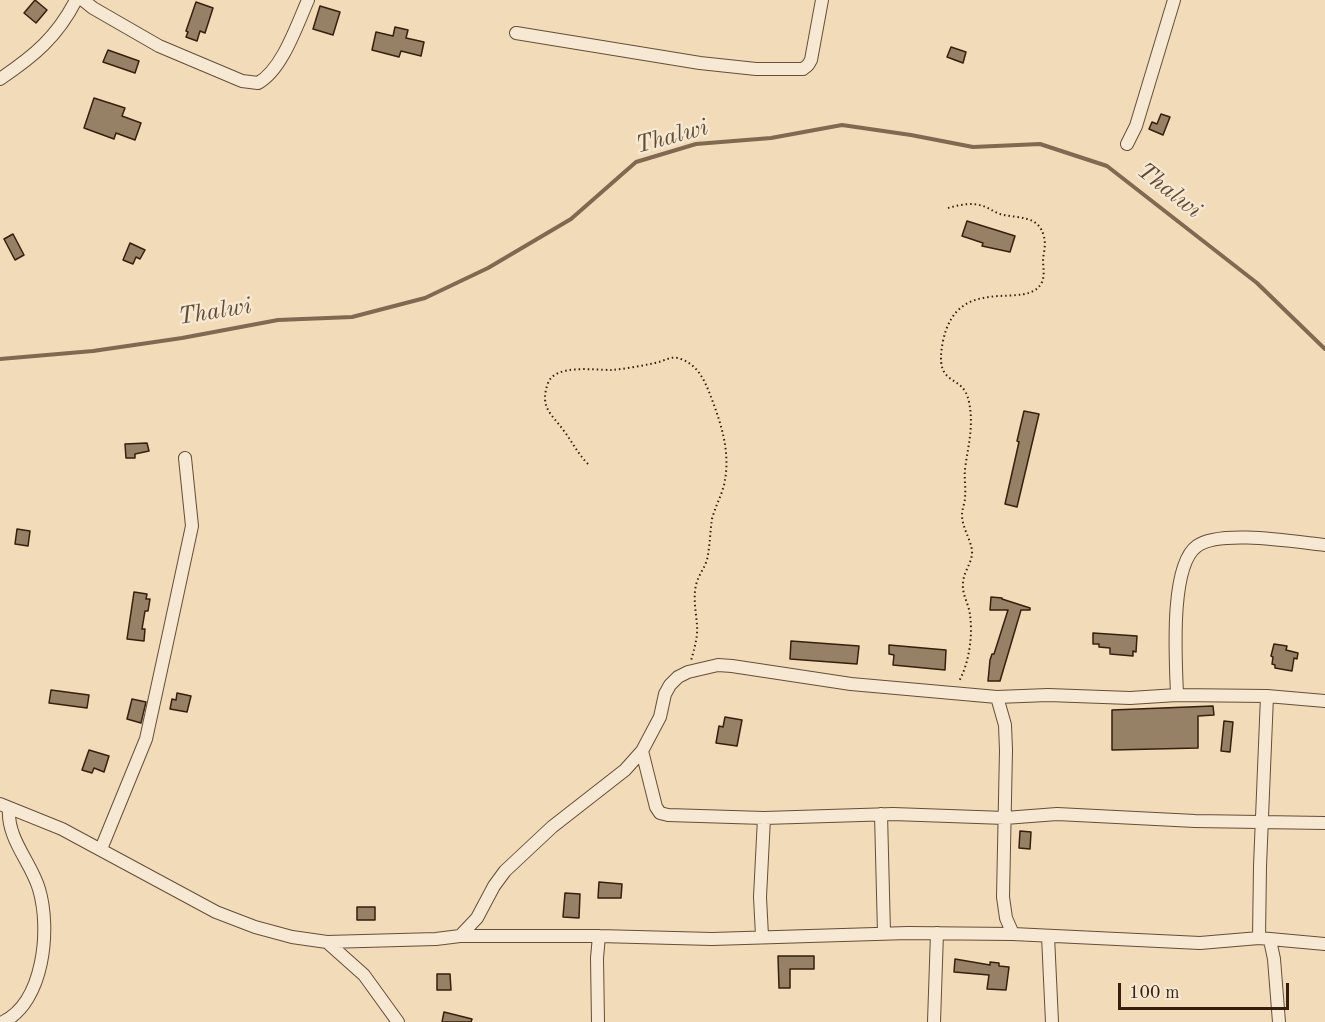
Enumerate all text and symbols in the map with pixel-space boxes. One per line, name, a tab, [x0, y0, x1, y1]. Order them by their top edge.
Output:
water label: Thalwi	[633, 114, 711, 160]
water label: Thalwi	[1131, 157, 1207, 225]
water label: Thalwi	[176, 292, 254, 332]
scale bar	[1121, 971, 1292, 1009]
text: 100 m	[1129, 984, 1180, 1002]

